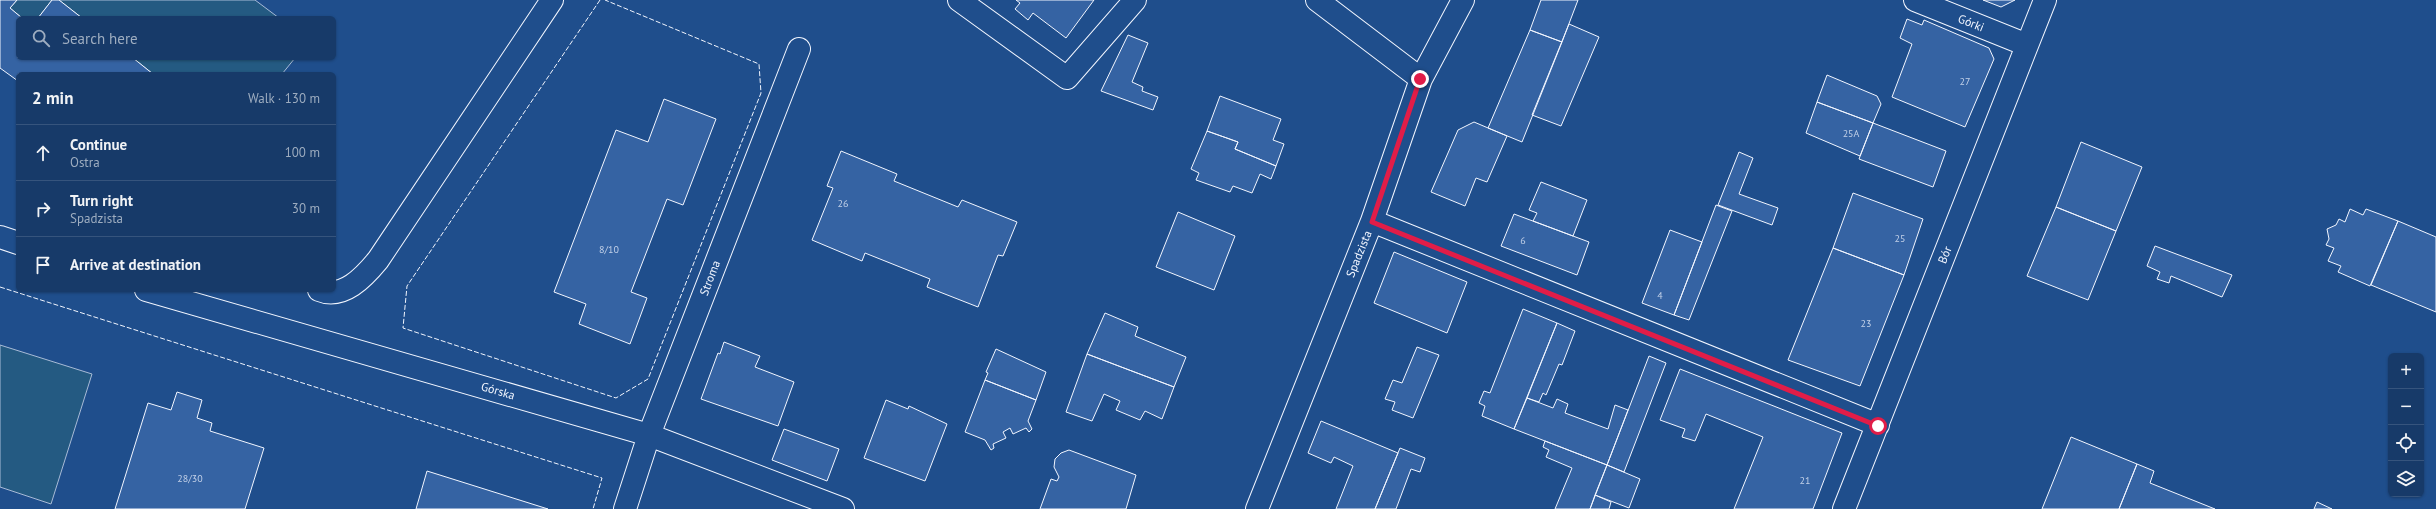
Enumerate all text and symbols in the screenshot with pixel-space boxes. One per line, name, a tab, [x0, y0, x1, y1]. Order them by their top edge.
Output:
street label: Górki	[1956, 11, 1986, 35]
search box	[16, 16, 336, 60]
icon: search	[30, 27, 52, 49]
text: Search here	[62, 29, 138, 48]
route end	[1411, 70, 1429, 88]
house number: 27	[1960, 75, 1970, 88]
text: 2 min	[32, 87, 73, 109]
text: Walk · 130 m	[248, 90, 320, 107]
house number: 25A	[1843, 127, 1860, 140]
text: Continue	[70, 135, 127, 154]
icon: ahead	[32, 142, 54, 164]
text: 100 m	[285, 144, 320, 161]
text: Ostra	[70, 154, 100, 171]
text: Turn right	[70, 191, 133, 210]
house number: 26	[838, 197, 848, 210]
icon: right	[32, 198, 54, 220]
text: 30 m	[292, 200, 320, 217]
text: Spadzista	[70, 210, 123, 227]
street label: Spadzista	[1342, 228, 1375, 279]
house number: 25	[1895, 232, 1905, 245]
house number: 6	[1520, 234, 1526, 247]
house number: 8/10	[599, 243, 619, 256]
street label: Bór	[1934, 244, 1955, 266]
icon: arrive	[32, 254, 54, 276]
text: Arrive at destination	[70, 255, 201, 274]
street label: Stroma	[696, 258, 723, 298]
house number: 4	[1657, 289, 1663, 302]
house number: 23	[1861, 317, 1871, 330]
map controls	[2388, 353, 2424, 497]
button: +	[2388, 353, 2424, 389]
street label: Górska	[479, 379, 517, 403]
button: −	[2388, 389, 2424, 425]
route start	[1869, 417, 1887, 435]
button: locate	[2388, 425, 2424, 461]
button: layers	[2388, 461, 2424, 497]
house number: 28/30	[177, 472, 203, 485]
house number: 21	[1800, 474, 1810, 487]

